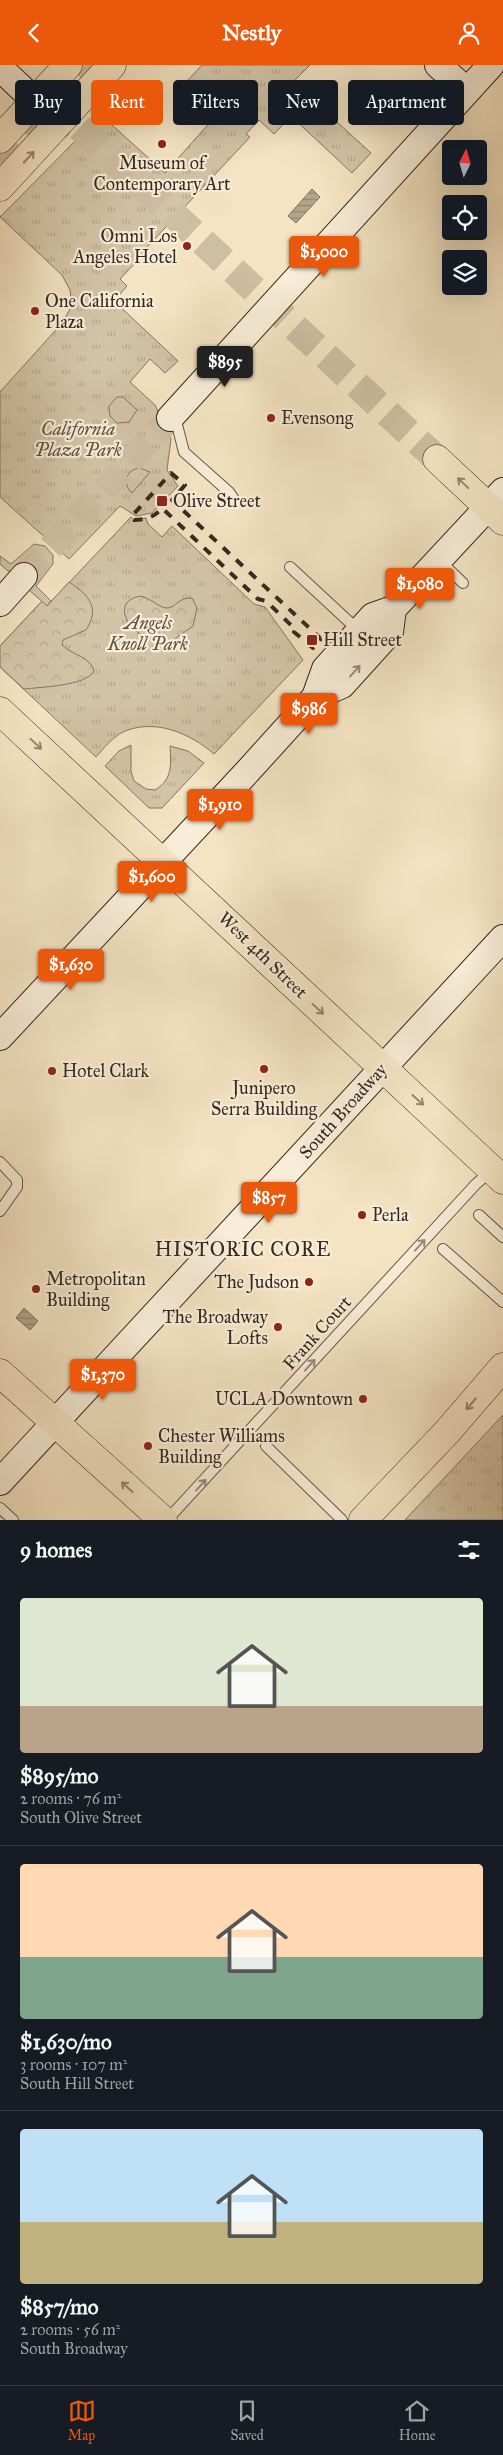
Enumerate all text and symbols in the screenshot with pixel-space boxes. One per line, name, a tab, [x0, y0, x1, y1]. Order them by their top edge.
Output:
icon: back	[20, 19, 48, 47]
text: Nestly	[222, 19, 281, 46]
icon: person	[455, 19, 483, 47]
chip: Buy	[15, 80, 81, 125]
chip: Rent	[91, 80, 163, 125]
chip: Filters	[173, 80, 258, 125]
chip: New	[268, 80, 338, 125]
chip: Apartment	[348, 80, 464, 125]
marker: Museum of Contemporary Art	[156, 138, 168, 150]
north arrow	[442, 140, 488, 185]
map controls	[442, 140, 487, 295]
one-way arrow	[23, 150, 35, 163]
place label: Museum of Contemporary Art	[94, 152, 231, 195]
button: locate	[442, 195, 487, 240]
place label: Omni Los Angeles Hotel	[72, 225, 177, 269]
pin: $1,000	[283, 235, 365, 278]
marker: Omni Los Angeles Hotel	[181, 240, 193, 252]
text: $1,000	[300, 242, 348, 261]
button: layers	[442, 250, 487, 295]
place label: One California Plaza	[45, 290, 154, 333]
marker: One California Plaza	[29, 305, 41, 317]
pin: $895	[195, 345, 255, 388]
text: $895	[208, 352, 242, 371]
place label: Evensong	[281, 407, 354, 430]
marker: Evensong	[265, 412, 277, 424]
park label: California Plaza Park	[34, 418, 122, 461]
one-way arrow	[457, 477, 469, 489]
place label: Olive Street	[173, 490, 261, 512]
marker: Olive Street	[155, 494, 169, 508]
pin: $1,080	[379, 567, 461, 610]
text: $1,080	[396, 574, 444, 593]
park label: Angels Knoll Park	[107, 612, 188, 655]
place label: Hill Street	[323, 629, 402, 651]
marker: Hill Street	[305, 633, 319, 647]
one-way arrow	[349, 664, 360, 677]
pin: $986	[279, 693, 339, 735]
text: $986	[292, 699, 326, 718]
one-way arrow	[29, 738, 42, 750]
pin: $1,910	[179, 789, 261, 831]
text: $1,910	[198, 795, 242, 814]
pin: $1,600	[111, 861, 193, 903]
text: $1,600	[129, 867, 175, 886]
street label: West 4th Street	[214, 907, 313, 1004]
pin: $1,630	[30, 949, 112, 991]
text: $1,630	[49, 955, 93, 974]
one-way arrow	[312, 1003, 325, 1015]
street label: South Broadway	[294, 1058, 392, 1163]
place label: Hotel Clark	[62, 1060, 150, 1082]
marker: Junipero Serra Building	[258, 1063, 270, 1075]
marker: Hotel Clark	[46, 1065, 58, 1077]
place label: Junipero Serra Building	[211, 1077, 318, 1121]
one-way arrow	[411, 1094, 424, 1106]
pin: $857	[239, 1181, 299, 1224]
text: $857	[252, 1188, 286, 1207]
place label: Perla	[372, 1204, 409, 1226]
marker: Perla	[356, 1209, 368, 1221]
district label: HISTORIC CORE	[155, 1237, 331, 1261]
one-way arrow	[414, 1238, 426, 1251]
place label: Metropolitan Building	[46, 1268, 146, 1312]
place label: The Judson	[214, 1271, 299, 1294]
marker: The Judson	[303, 1276, 315, 1288]
marker: Metropolitan Building	[30, 1283, 42, 1295]
street label: Frank Court	[278, 1291, 356, 1374]
place label: The Broadway Lofts	[163, 1306, 269, 1349]
marker: The Broadway Lofts	[272, 1321, 284, 1333]
one-way arrow	[305, 1358, 316, 1371]
pin: $1,370	[62, 1359, 144, 1401]
text: $1,370	[81, 1365, 125, 1384]
place label: UCLA Downtown	[215, 1388, 353, 1410]
marker: UCLA Downtown	[357, 1393, 369, 1405]
one-way arrow	[465, 1397, 476, 1410]
place label: Chester Williams Building	[158, 1425, 285, 1469]
marker: Chester Williams Building	[142, 1440, 154, 1452]
one-way arrow	[195, 1478, 207, 1491]
one-way arrow	[120, 1482, 133, 1493]
icon: filters	[455, 1536, 483, 1564]
text: 9 homes	[20, 1537, 92, 1563]
icon: home	[207, 1631, 297, 1721]
text: $895/mo	[20, 1763, 99, 1789]
text: 2 rooms · 76 m²	[20, 1789, 121, 1808]
text: South Olive Street	[20, 1808, 142, 1827]
icon: home	[207, 1896, 297, 1986]
text: $1,630/mo	[20, 2029, 112, 2055]
text: 3 rooms · 107 m²	[20, 2055, 127, 2074]
text: South Hill Street	[20, 2074, 134, 2093]
icon: home	[207, 2161, 297, 2251]
text: $857/mo	[20, 2294, 99, 2320]
text: 2 rooms · 56 m²	[20, 2320, 120, 2339]
text: South Broadway	[20, 2339, 128, 2358]
tab: Map	[68, 2397, 96, 2444]
tab: Saved	[231, 2397, 264, 2444]
tab: Home	[399, 2397, 435, 2444]

